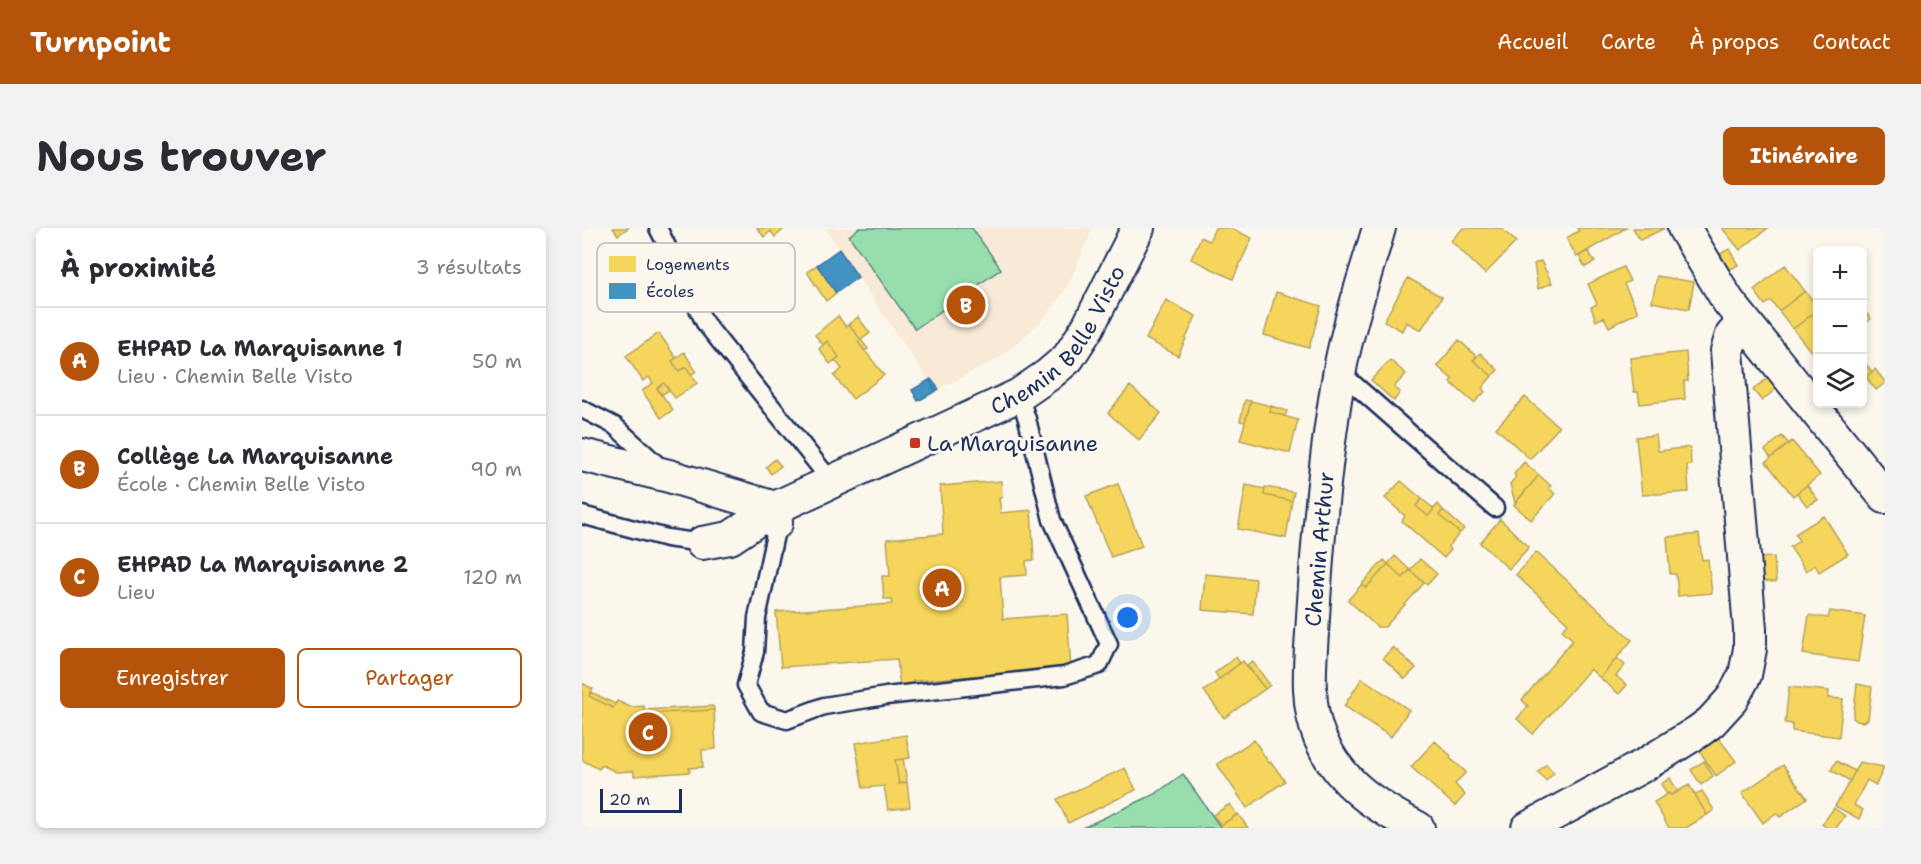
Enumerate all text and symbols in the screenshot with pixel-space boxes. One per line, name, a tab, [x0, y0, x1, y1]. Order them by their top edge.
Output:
text: Turnpoint	[30, 23, 171, 61]
text: Accueil	[1497, 28, 1568, 56]
text: Carte	[1601, 28, 1656, 56]
text: À propos	[1689, 28, 1779, 56]
text: Contact	[1812, 28, 1891, 56]
button: Itinéraire	[1723, 127, 1885, 185]
text: Nous trouver	[36, 128, 326, 184]
legend	[597, 243, 795, 312]
map controls	[1813, 246, 1867, 408]
button: +	[1813, 246, 1867, 300]
text: À proximité	[60, 250, 216, 285]
text: 3 résultats	[416, 254, 522, 280]
text: Logements	[646, 254, 730, 275]
street label: Chemin Belle Visto	[986, 260, 1132, 421]
text: Écoles	[646, 281, 694, 302]
pin: B	[946, 282, 986, 328]
button: −	[1813, 300, 1867, 354]
text: EHPAD La Marquisanne 1	[117, 334, 403, 363]
text: A	[72, 348, 87, 374]
text: 50 m	[472, 348, 522, 374]
button: layers	[1813, 354, 1867, 408]
text: Lieu · Chemin Belle Visto	[117, 363, 353, 389]
place label: La Marquisanne	[927, 429, 1098, 458]
marker: La Marquisanne	[908, 436, 922, 450]
text: Collège La Marquisanne	[117, 442, 393, 471]
text: B	[73, 456, 86, 482]
text: 90 m	[470, 456, 522, 482]
street label: Chemin Arthur	[1298, 470, 1341, 628]
text: École · Chemin Belle Visto	[117, 471, 365, 497]
text: EHPAD La Marquisanne 2	[117, 550, 408, 579]
text: C	[73, 564, 86, 590]
text: 120 m	[463, 564, 522, 590]
pin: A	[922, 566, 962, 610]
text: Lieu	[117, 579, 155, 605]
your location	[1113, 603, 1142, 632]
button: Enregistrer	[60, 648, 285, 708]
button: Partager	[297, 648, 522, 708]
pin: C	[628, 710, 668, 754]
scale bar	[600, 786, 682, 814]
text: 20 m	[609, 789, 650, 810]

